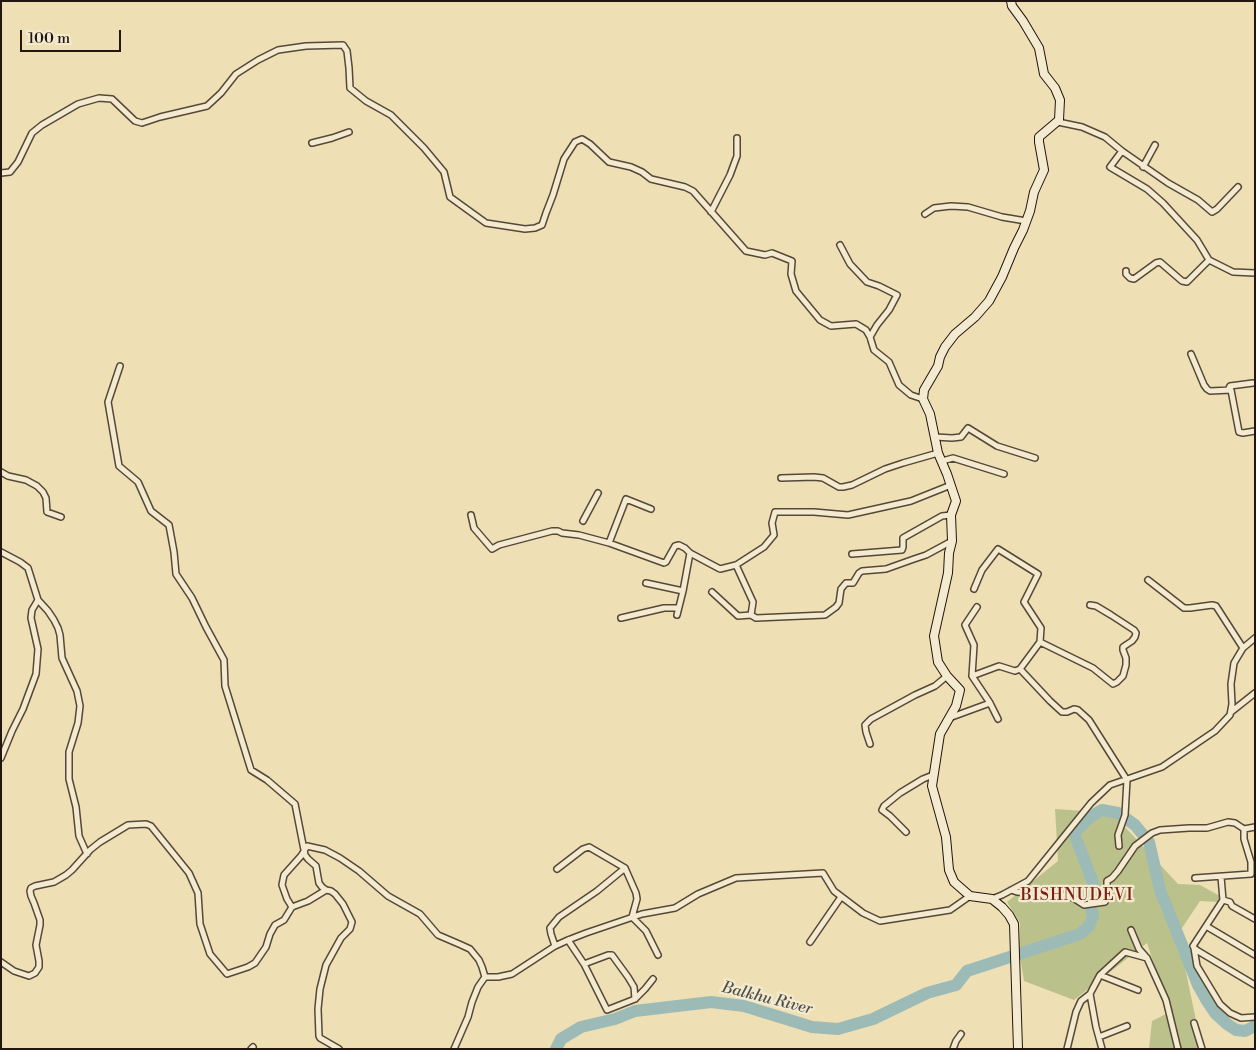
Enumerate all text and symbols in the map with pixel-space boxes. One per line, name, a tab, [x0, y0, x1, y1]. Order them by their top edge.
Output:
scale bar	[22, 20, 124, 52]
text: 100 m	[28, 29, 70, 48]
district label: BISHNUDEVI	[1019, 886, 1135, 906]
water label: Balkhu River	[720, 978, 814, 1020]

